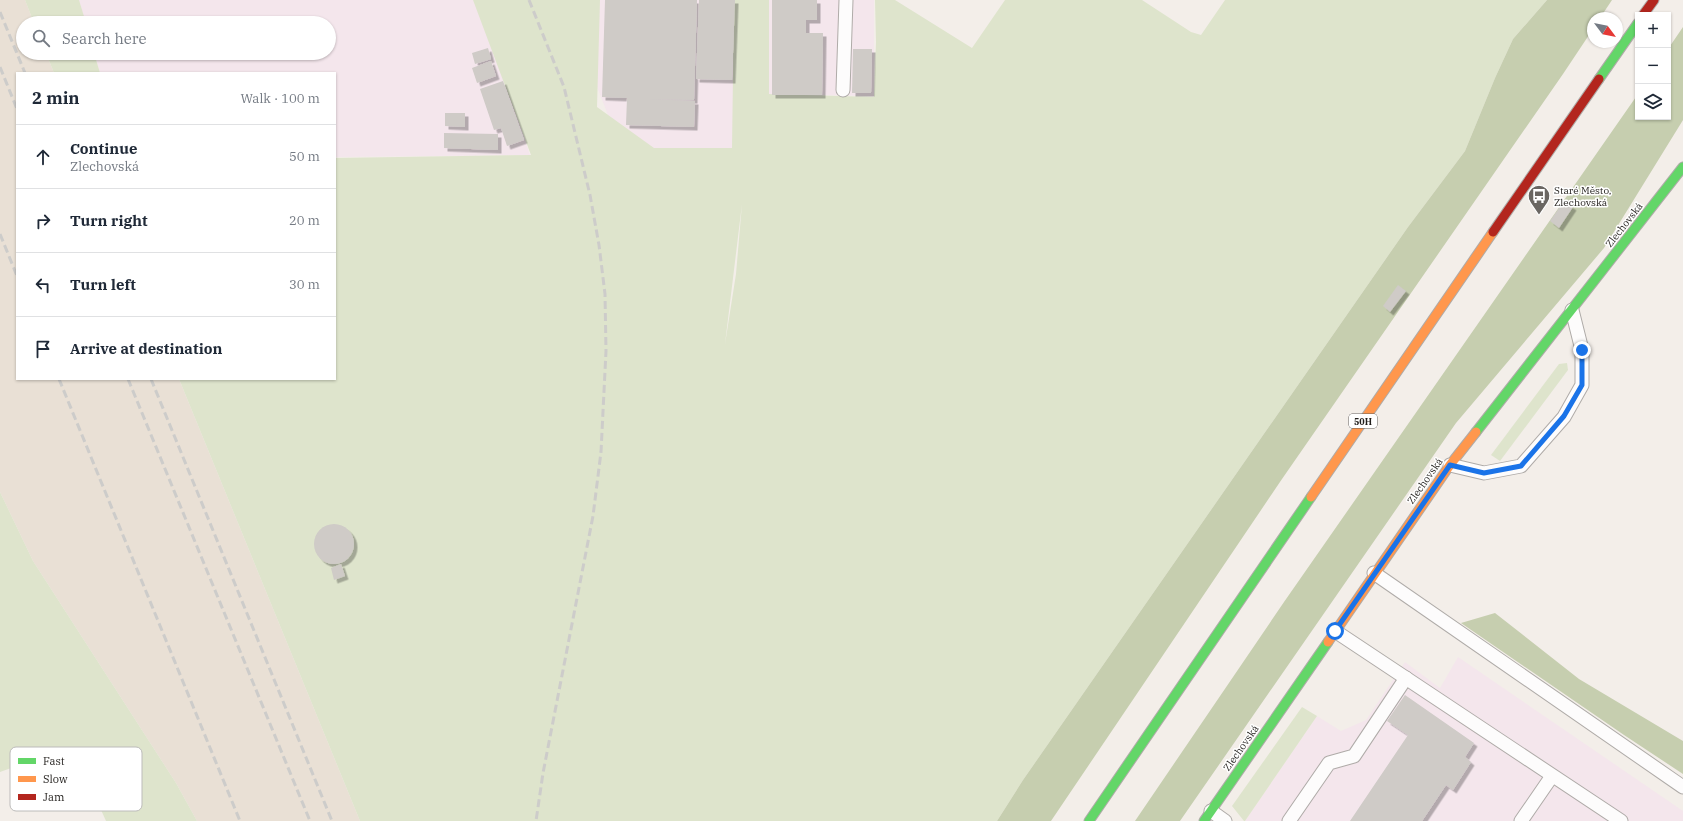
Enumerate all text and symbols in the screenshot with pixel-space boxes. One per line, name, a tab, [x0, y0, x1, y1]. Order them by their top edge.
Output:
north arrow	[1587, 12, 1623, 48]
map controls	[1635, 12, 1671, 120]
button: +	[1635, 12, 1671, 48]
search box	[16, 16, 336, 60]
icon: search	[30, 27, 52, 49]
text: Search here	[62, 29, 147, 48]
button: −	[1635, 48, 1671, 84]
button: layers	[1635, 84, 1671, 120]
text: 2 min	[32, 87, 80, 109]
text: Walk · 100 m	[241, 90, 320, 107]
text: Continue	[70, 139, 137, 158]
icon: ahead	[32, 146, 54, 168]
text: 50 m	[289, 148, 320, 165]
text: Zlechovská	[70, 158, 139, 175]
bus stop icon: Staré Město, Zlechovská	[1526, 183, 1552, 216]
place label: Staré Město, Zlechovská	[1554, 184, 1611, 209]
street label: Zlechovská	[1603, 200, 1646, 250]
icon: right	[32, 210, 54, 232]
text: Turn right	[70, 211, 148, 230]
text: 20 m	[289, 212, 320, 229]
icon: left	[32, 274, 54, 296]
text: Turn left	[70, 275, 136, 294]
text: 30 m	[289, 276, 320, 293]
icon: arrive	[32, 338, 54, 360]
text: Arrive at destination	[70, 339, 222, 358]
route end	[1573, 341, 1591, 359]
road number: 50H	[1349, 414, 1377, 428]
street label: Zlechovská	[1404, 455, 1446, 507]
route start	[1326, 622, 1344, 640]
street label: Zlechovská	[1220, 722, 1262, 774]
legend	[10, 747, 142, 811]
text: Fast	[43, 754, 65, 768]
text: Slow	[43, 772, 68, 786]
text: Jam	[43, 790, 65, 804]

